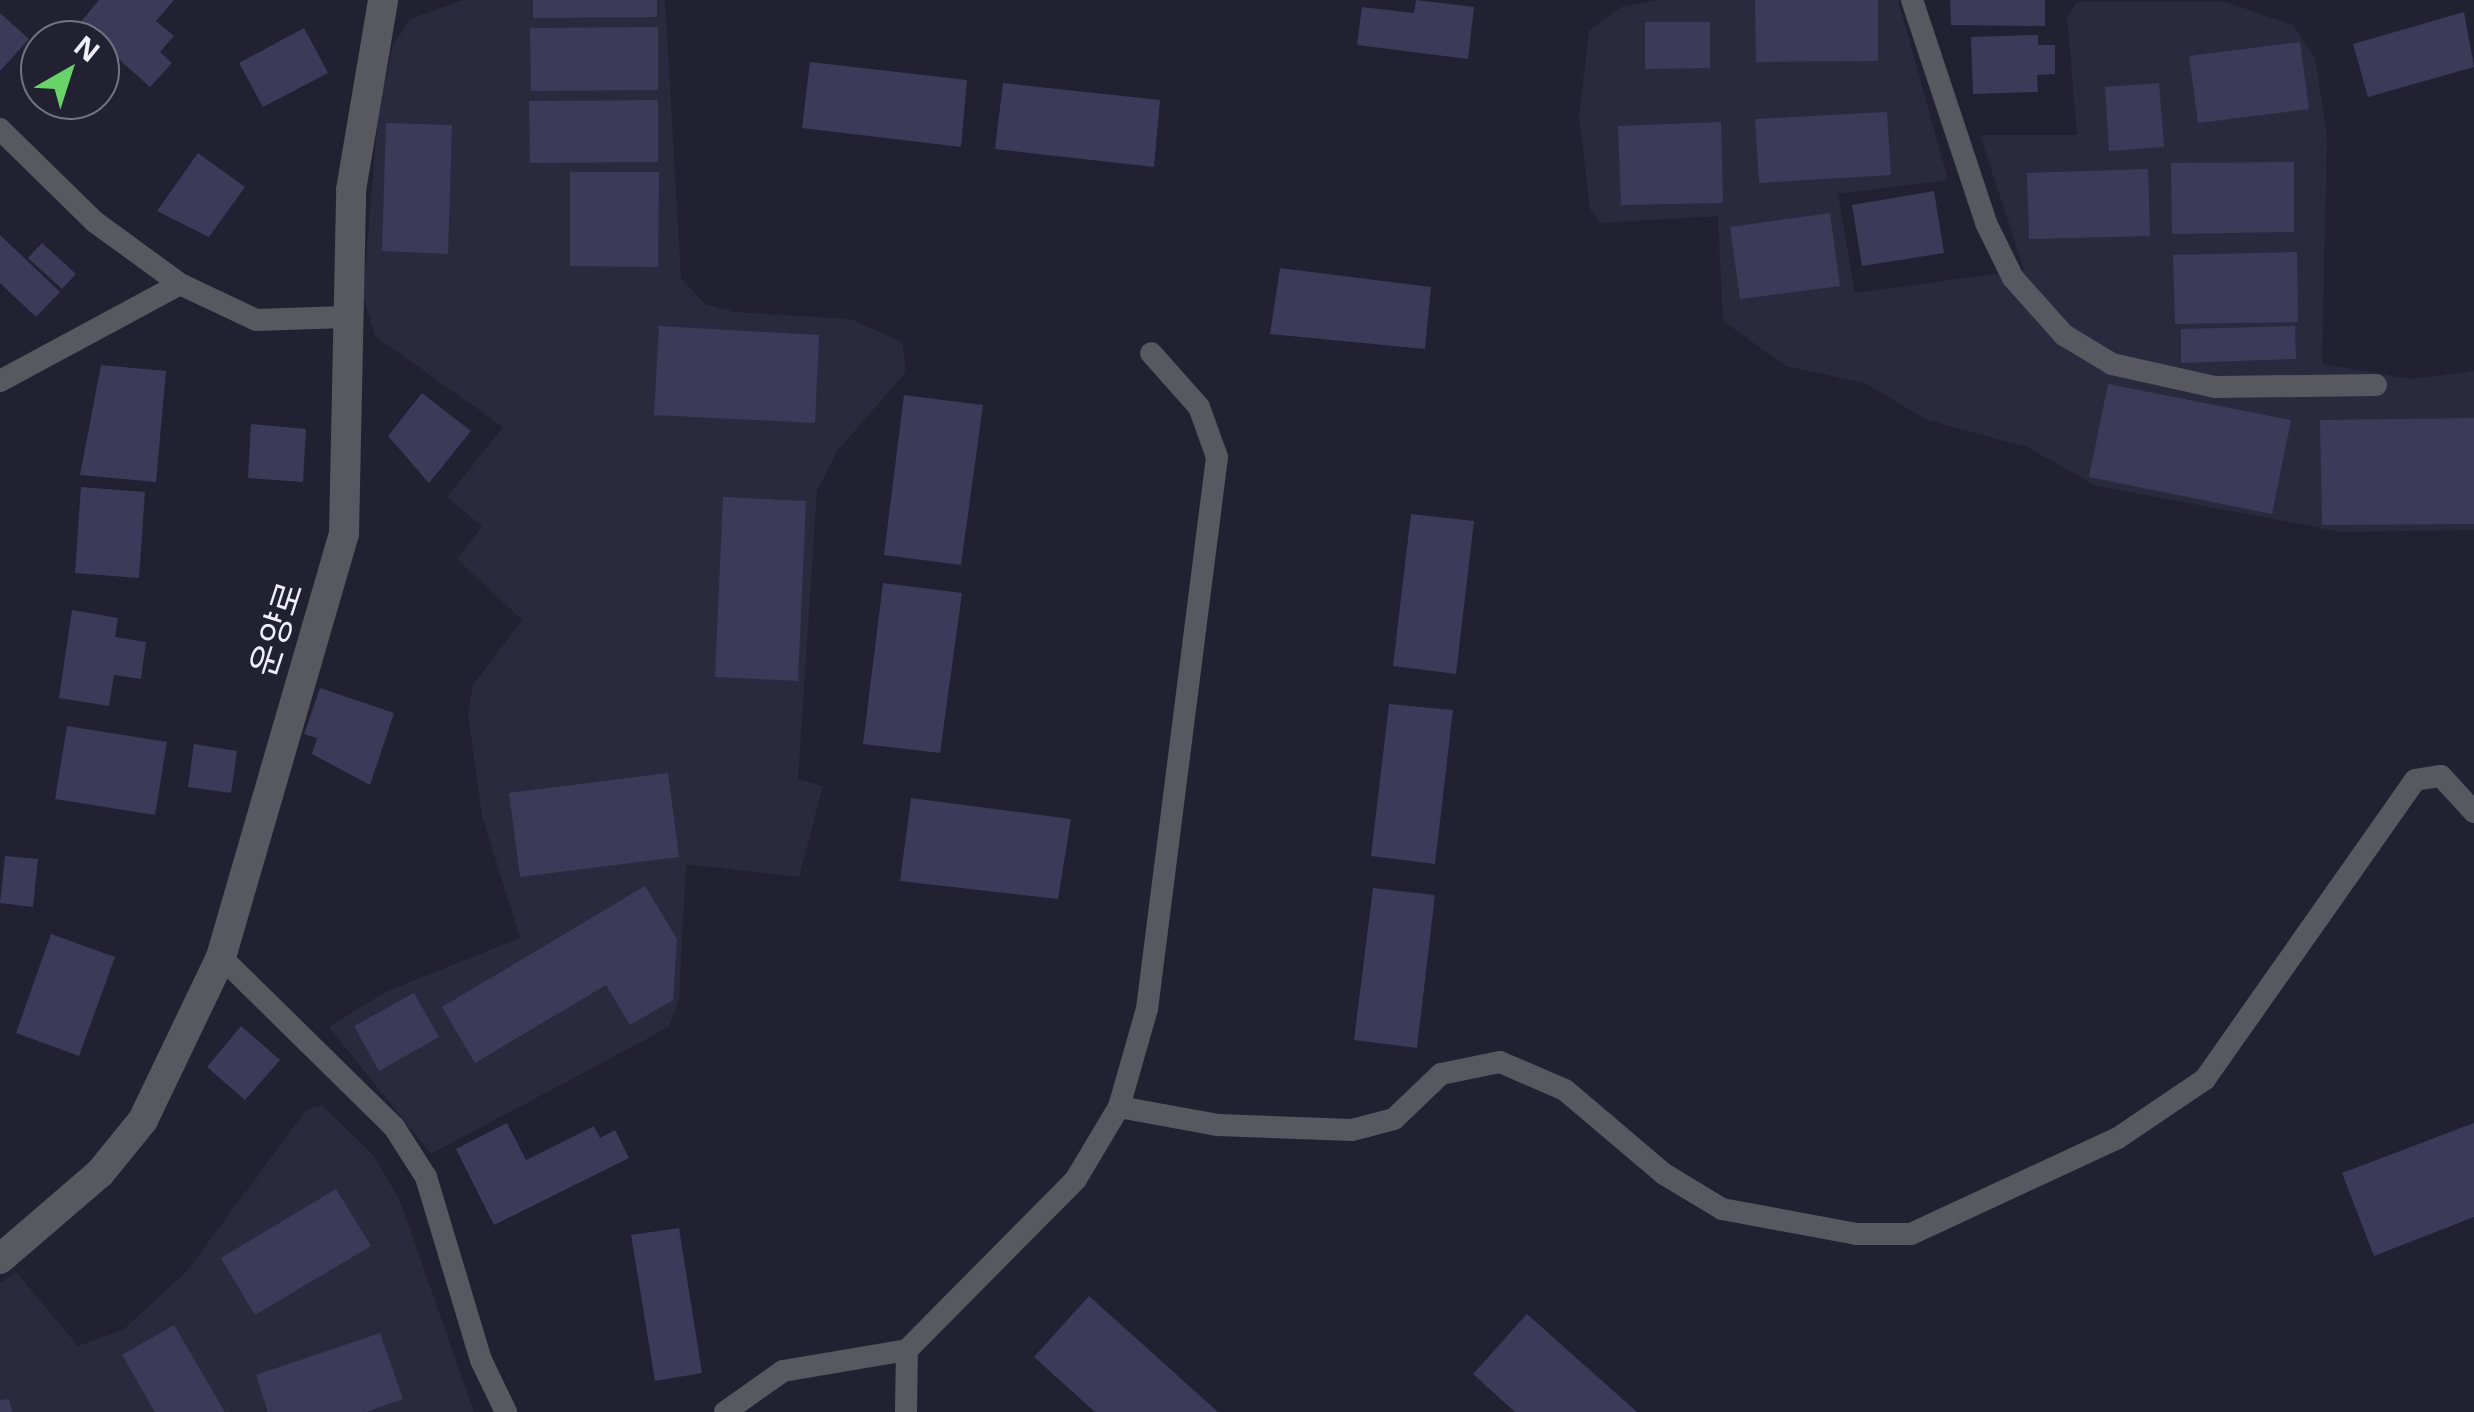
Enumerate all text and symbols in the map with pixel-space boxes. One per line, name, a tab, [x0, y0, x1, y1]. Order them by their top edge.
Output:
north arrow	[20, 20, 120, 120]
text: N	[67, 26, 108, 70]
street label: 운양로	[241, 577, 311, 681]

